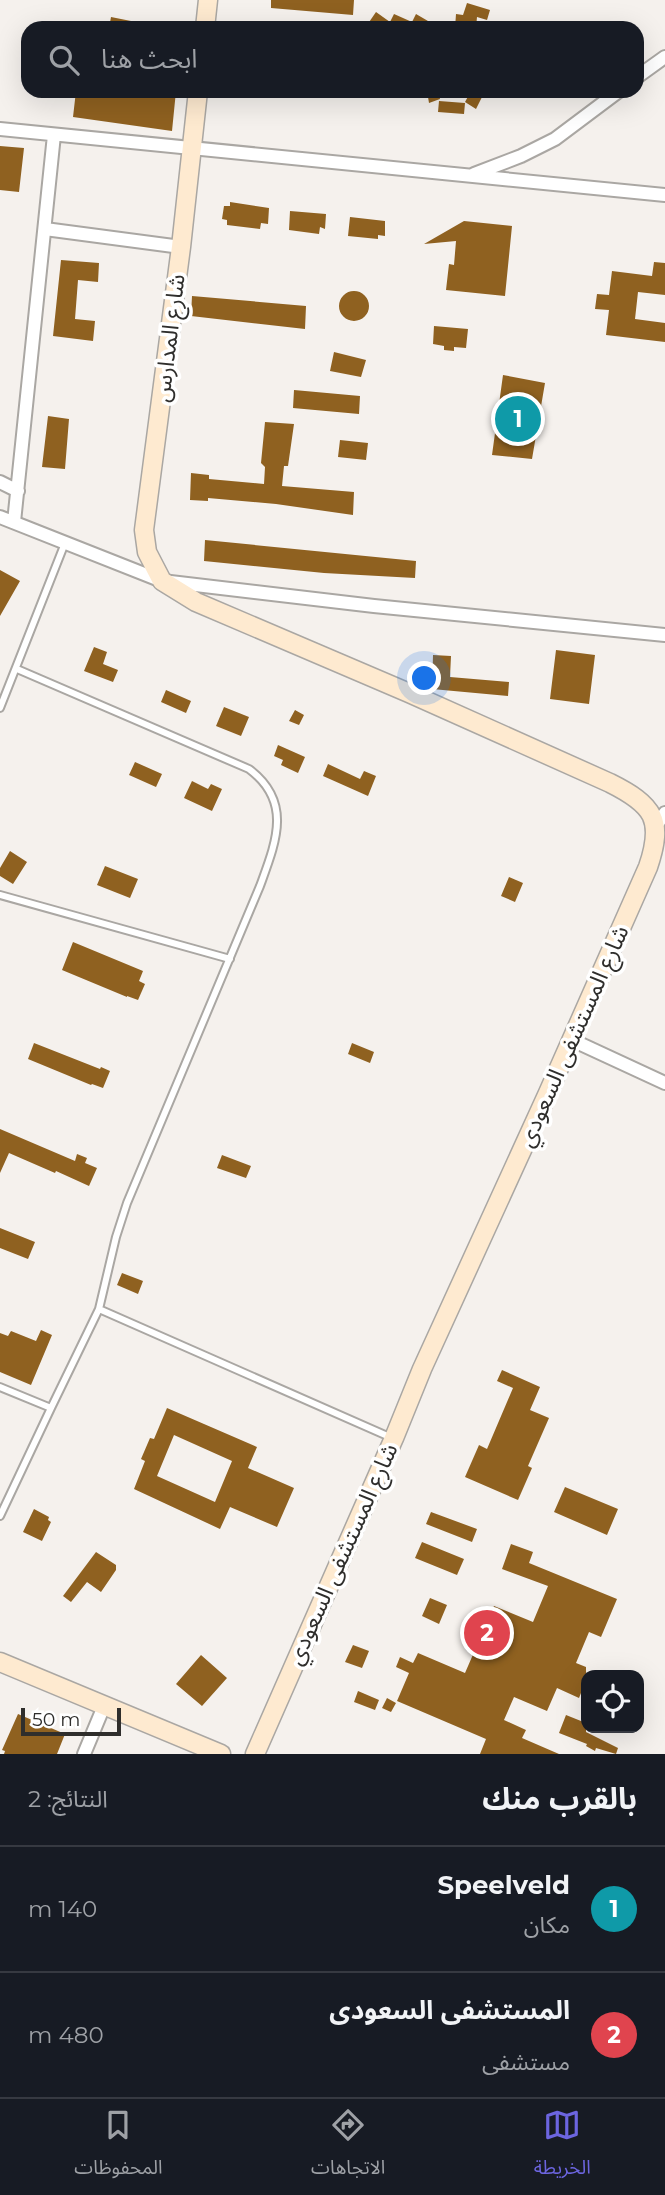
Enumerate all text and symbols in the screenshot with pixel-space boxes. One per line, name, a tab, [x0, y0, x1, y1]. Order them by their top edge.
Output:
search box	[21, 21, 644, 98]
icon: search	[45, 41, 83, 79]
text: ابحث هنا	[101, 43, 197, 75]
street label: شارع المدارس	[147, 272, 194, 404]
pin: 1	[495, 393, 541, 445]
your location	[407, 661, 441, 695]
street label: شارع المستشفى السعودي	[511, 921, 638, 1153]
street label: شارع المستشفى السعودي	[280, 1439, 407, 1671]
pin: 2	[464, 1607, 510, 1659]
map controls	[581, 1670, 644, 1733]
button: locate	[581, 1670, 644, 1733]
scale bar	[21, 1705, 121, 1737]
text: 50 m	[32, 1708, 80, 1731]
text: بالقرب منك	[482, 1780, 637, 1817]
text: النتائج: 2	[28, 1785, 108, 1813]
text: Speelveld	[437, 1869, 570, 1901]
text: 140 m	[28, 1895, 97, 1923]
text: 1	[609, 1895, 619, 1923]
text: مكان	[524, 1911, 570, 1939]
text: المستشفى السعودى	[329, 1994, 570, 2026]
text: 480 m	[28, 2021, 104, 2049]
text: 2	[607, 2021, 621, 2049]
text: مستشفى	[482, 2048, 570, 2076]
tab: المحفوظات	[74, 2106, 163, 2188]
tab: الاتجاهات	[311, 2106, 385, 2188]
tab: الخريطة	[534, 2106, 591, 2188]

